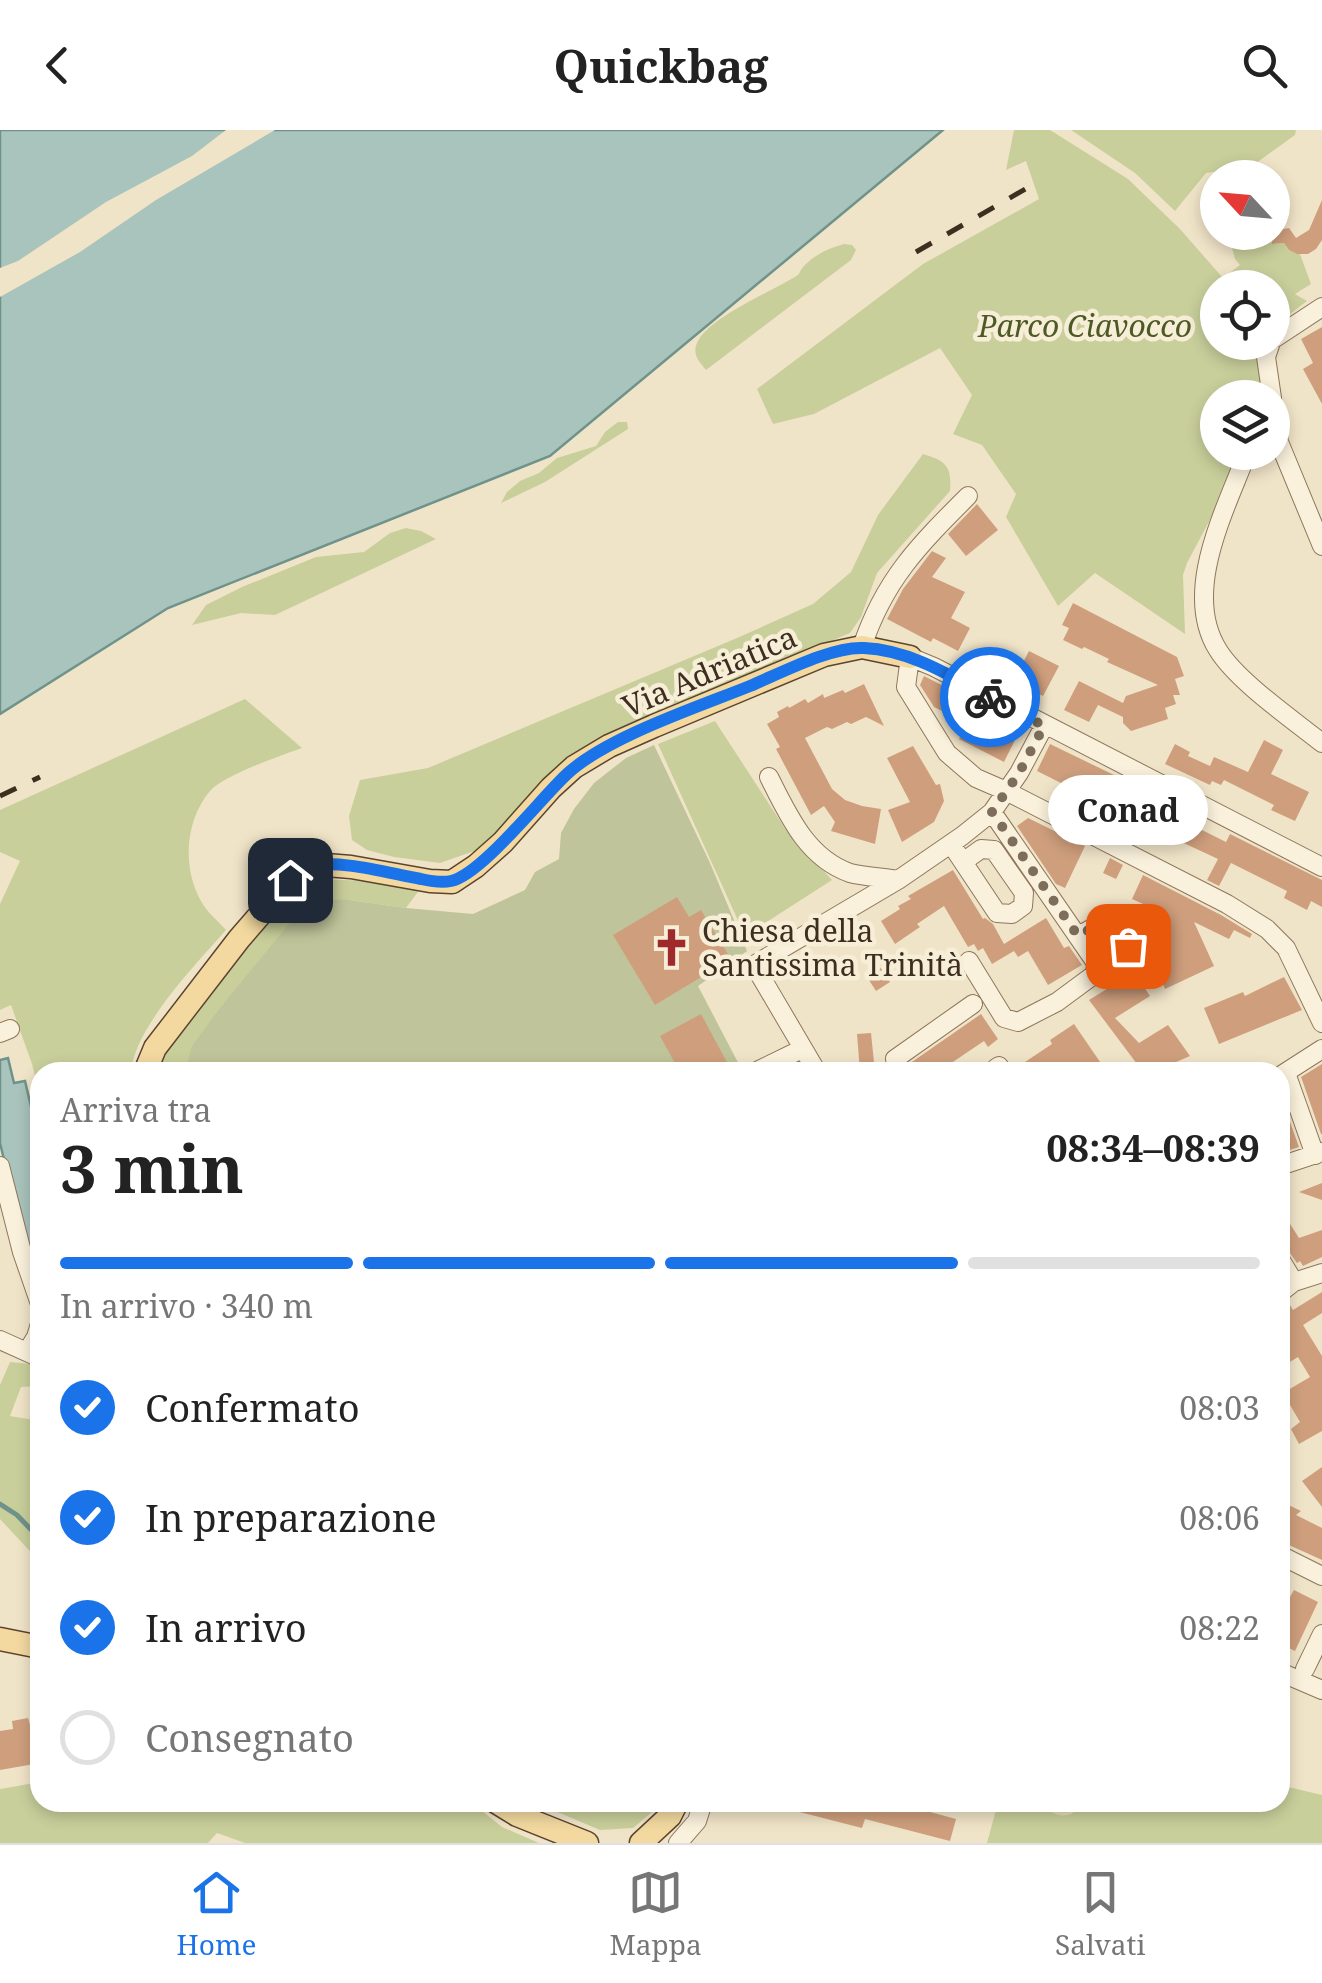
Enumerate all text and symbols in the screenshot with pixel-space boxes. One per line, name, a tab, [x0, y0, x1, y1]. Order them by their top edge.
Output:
text: Quickbag	[553, 35, 769, 96]
icon: back	[30, 38, 85, 93]
icon: search	[1237, 38, 1292, 93]
north arrow	[1200, 160, 1290, 250]
map controls	[1200, 160, 1290, 470]
button: locate	[1200, 270, 1290, 360]
park label: Parco Ciavocco	[977, 305, 1192, 346]
button: layers	[1200, 380, 1290, 470]
street label: Via Adriatica	[615, 616, 803, 726]
courier	[940, 647, 1040, 747]
icon: bike	[963, 670, 1018, 725]
callout: Conad	[1048, 776, 1208, 846]
text: Conad	[1077, 788, 1179, 831]
pin	[248, 838, 333, 923]
icon: home	[263, 853, 318, 908]
pin	[1086, 904, 1171, 989]
place label: Chiesa della Santissima Trinità	[702, 910, 963, 985]
icon: bag	[1101, 919, 1156, 974]
church icon: Chiesa della Santissima Trinità	[651, 926, 693, 968]
text: Arriva tra	[60, 1088, 212, 1131]
text: 08:34–08:39	[1046, 1121, 1260, 1173]
text: 3 min	[60, 1124, 244, 1212]
text: In arrivo · 340 m	[60, 1284, 313, 1327]
icon: check	[60, 1380, 115, 1435]
text: Confermato	[145, 1381, 360, 1433]
text: 08:03	[1179, 1386, 1260, 1429]
icon: check	[60, 1490, 115, 1545]
text: In preparazione	[145, 1491, 437, 1543]
text: 08:06	[1179, 1496, 1260, 1539]
icon: check	[60, 1600, 115, 1655]
text: In arrivo	[145, 1601, 307, 1653]
text: 08:22	[1179, 1606, 1260, 1649]
text: Consegnato	[145, 1711, 354, 1763]
tab: Home	[177, 1865, 256, 1963]
tab: Mappa	[610, 1865, 702, 1963]
tab: Salvati	[1055, 1865, 1145, 1963]

